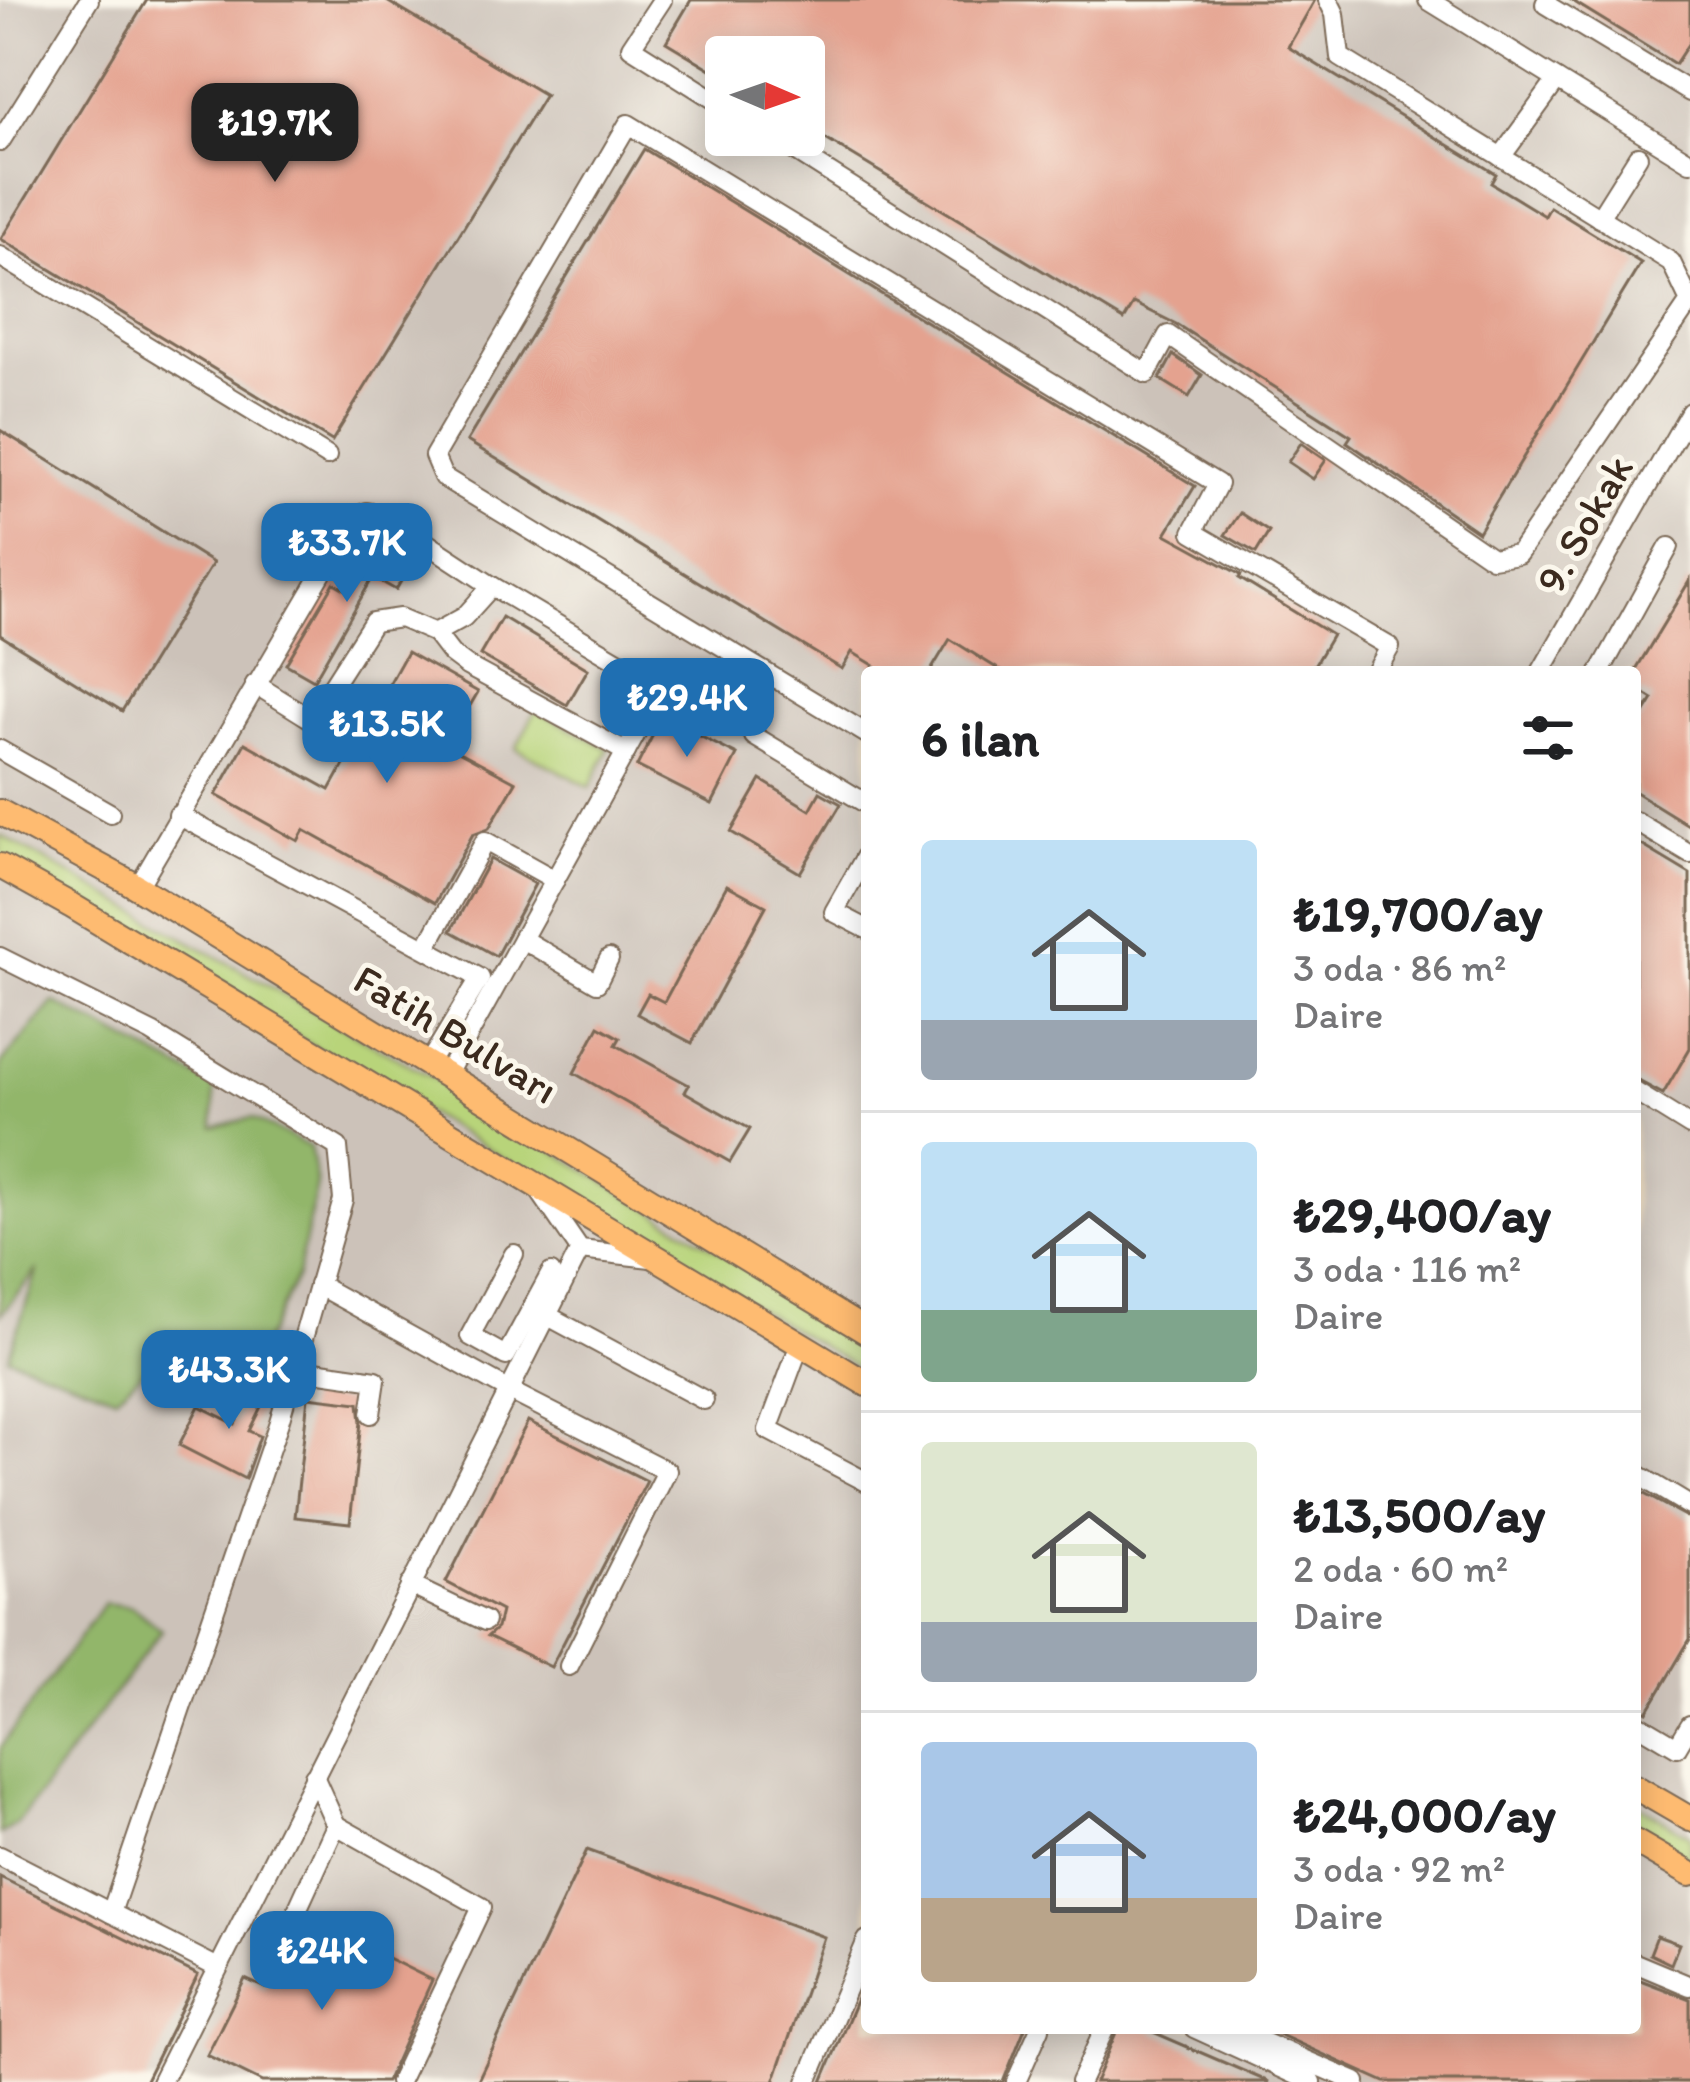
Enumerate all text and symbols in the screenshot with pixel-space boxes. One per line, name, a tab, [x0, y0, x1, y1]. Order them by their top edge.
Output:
north arrow	[705, 36, 825, 156]
map controls	[705, 36, 825, 156]
pin: ₺19.7K	[177, 83, 373, 185]
text: ₺19.7K	[218, 98, 332, 145]
street label: 9. Sokak	[1524, 446, 1644, 602]
pin: ₺33.7K	[249, 503, 445, 605]
text: ₺33.7K	[288, 518, 406, 565]
pin: ₺29.4K	[589, 658, 785, 760]
text: ₺29.4K	[627, 673, 747, 720]
pin: ₺13.5K	[289, 684, 485, 786]
text: ₺13.5K	[329, 699, 445, 746]
icon: filters	[1515, 705, 1581, 771]
text: 6 ilan	[921, 708, 1039, 769]
text: ₺19,700/ay	[1293, 883, 1543, 944]
icon: home	[1017, 888, 1161, 1032]
text: 3 oda · 86 m²	[1293, 944, 1506, 991]
street label: Fatih Bulvarı	[345, 953, 567, 1115]
text: Daire	[1293, 991, 1383, 1038]
text: ₺29,400/ay	[1293, 1184, 1551, 1245]
icon: home	[1017, 1190, 1161, 1334]
text: 3 oda · 116 m²	[1293, 1245, 1521, 1292]
text: Daire	[1293, 1292, 1383, 1339]
pin: ₺43.3K	[131, 1330, 327, 1432]
text: ₺43.3K	[168, 1345, 290, 1392]
text: ₺13,500/ay	[1293, 1484, 1545, 1545]
icon: home	[1017, 1490, 1161, 1634]
text: 2 oda · 60 m²	[1293, 1545, 1508, 1592]
text: Daire	[1293, 1592, 1383, 1639]
text: ₺24,000/ay	[1293, 1784, 1556, 1845]
icon: home	[1017, 1790, 1161, 1934]
text: 3 oda · 92 m²	[1293, 1845, 1505, 1892]
text: Daire	[1293, 1892, 1383, 1939]
pin: ₺24K	[251, 1911, 393, 2013]
text: ₺24K	[277, 1926, 367, 1973]

